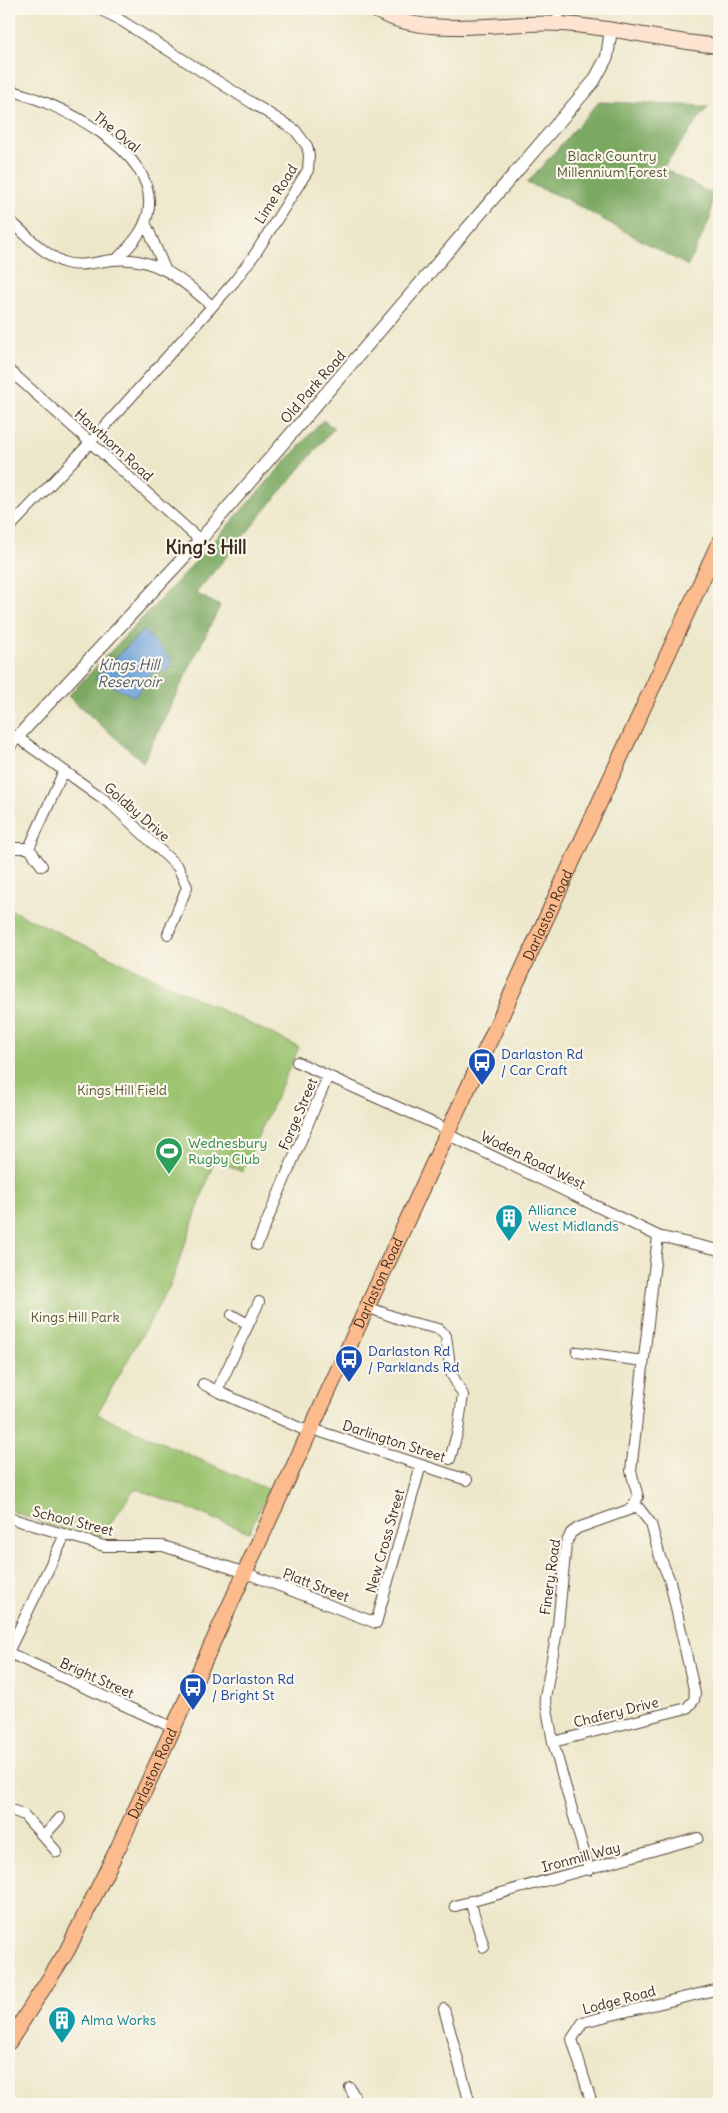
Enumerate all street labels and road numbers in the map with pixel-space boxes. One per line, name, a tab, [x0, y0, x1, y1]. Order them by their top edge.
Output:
street label: The Oval	[90, 108, 144, 156]
street label: Lime Road	[251, 161, 301, 227]
street label: Old Park Road	[276, 347, 350, 427]
street label: Hawthorn Road	[71, 405, 157, 485]
street label: Goldby Drive	[100, 778, 174, 846]
street label: Darlaston Road	[519, 867, 576, 963]
street label: Forge Street	[275, 1075, 321, 1153]
street label: Woden Road West	[478, 1127, 589, 1193]
street label: Darlaston Road	[350, 1235, 407, 1331]
street label: Darlington Street	[340, 1416, 448, 1466]
street label: New Cross Street	[362, 1487, 409, 1595]
street label: School Street	[31, 1502, 116, 1540]
street label: Finery Road	[536, 1538, 564, 1616]
street label: Platt Street	[280, 1564, 352, 1606]
street label: Bright Street	[57, 1654, 137, 1702]
street label: Chafery Drive	[572, 1693, 660, 1731]
street label: Darlaston Road	[124, 1725, 181, 1822]
street label: Ironmill Way	[540, 1838, 622, 1876]
street label: Lodge Road	[580, 1982, 658, 2018]

